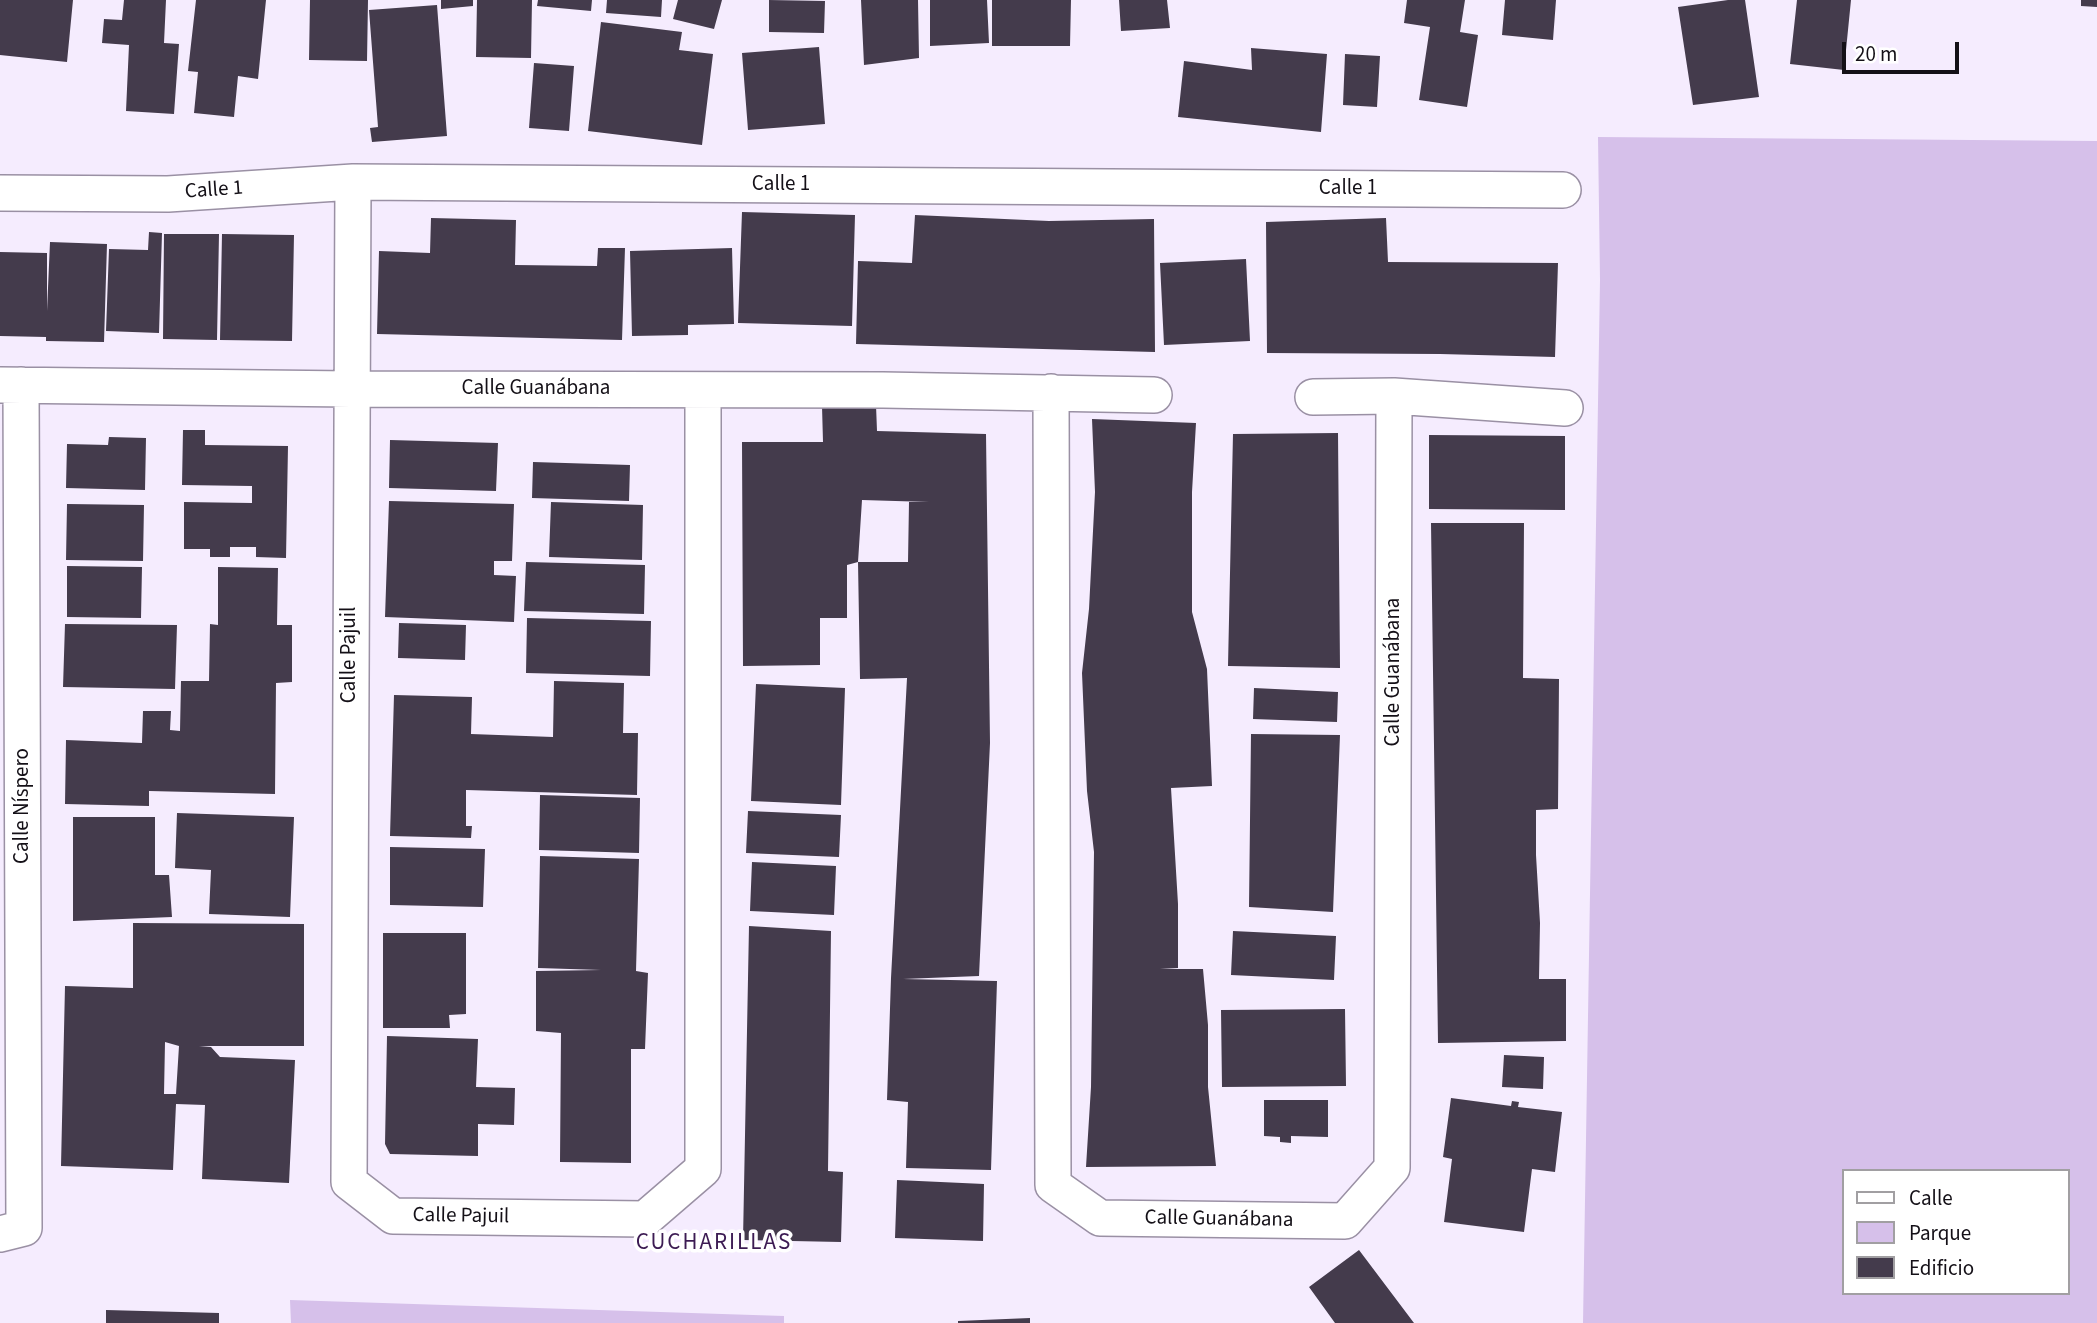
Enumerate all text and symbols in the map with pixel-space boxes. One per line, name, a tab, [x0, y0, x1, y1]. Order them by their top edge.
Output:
scale bar	[1845, 28, 1962, 72]
text: 20 m	[1855, 39, 1897, 69]
street label: Calle 1	[752, 172, 810, 198]
street label: Calle 1	[184, 176, 244, 206]
street label: Calle 1	[1319, 176, 1377, 202]
street label: Calle Guanábana	[462, 376, 610, 402]
street label: Calle Guanábana	[1381, 598, 1407, 746]
street label: Calle Pajuil	[337, 607, 363, 703]
street label: Calle Níspero	[10, 748, 36, 864]
legend	[1842, 1169, 2069, 1295]
text: Calle	[1909, 1183, 1953, 1213]
street label: Calle Pajuil	[412, 1204, 510, 1230]
street label: Calle Guanábana	[1144, 1206, 1294, 1234]
text: Parque	[1909, 1218, 1971, 1248]
district label: CUCHARILLAS	[637, 1230, 791, 1258]
text: Edificio	[1909, 1253, 1974, 1283]

